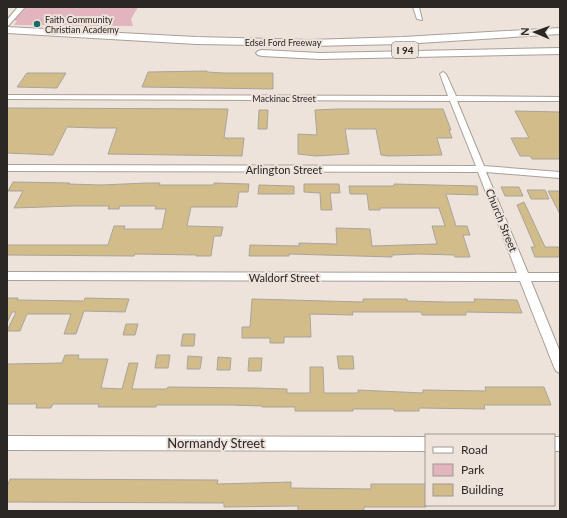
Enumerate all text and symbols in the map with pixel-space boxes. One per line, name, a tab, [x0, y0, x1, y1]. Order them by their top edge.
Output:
north arrow	[515, 12, 555, 52]
place label: Faith Community Christian Academy	[45, 14, 119, 35]
marker: Faith Community Christian Academy	[32, 19, 42, 29]
text: N	[518, 27, 531, 36]
street label: Edsel Ford Freeway	[245, 37, 322, 48]
road number: I 94	[392, 42, 418, 58]
street label: Mackinac Street	[252, 93, 317, 104]
street label: Arlington Street	[246, 163, 322, 176]
street label: Church Street	[484, 187, 521, 253]
street label: Waldorf Street	[249, 271, 319, 284]
legend	[425, 434, 555, 506]
street label: Normandy Street	[167, 435, 265, 451]
text: Road	[461, 442, 488, 457]
text: Park	[461, 462, 485, 477]
text: Building	[461, 482, 504, 497]

